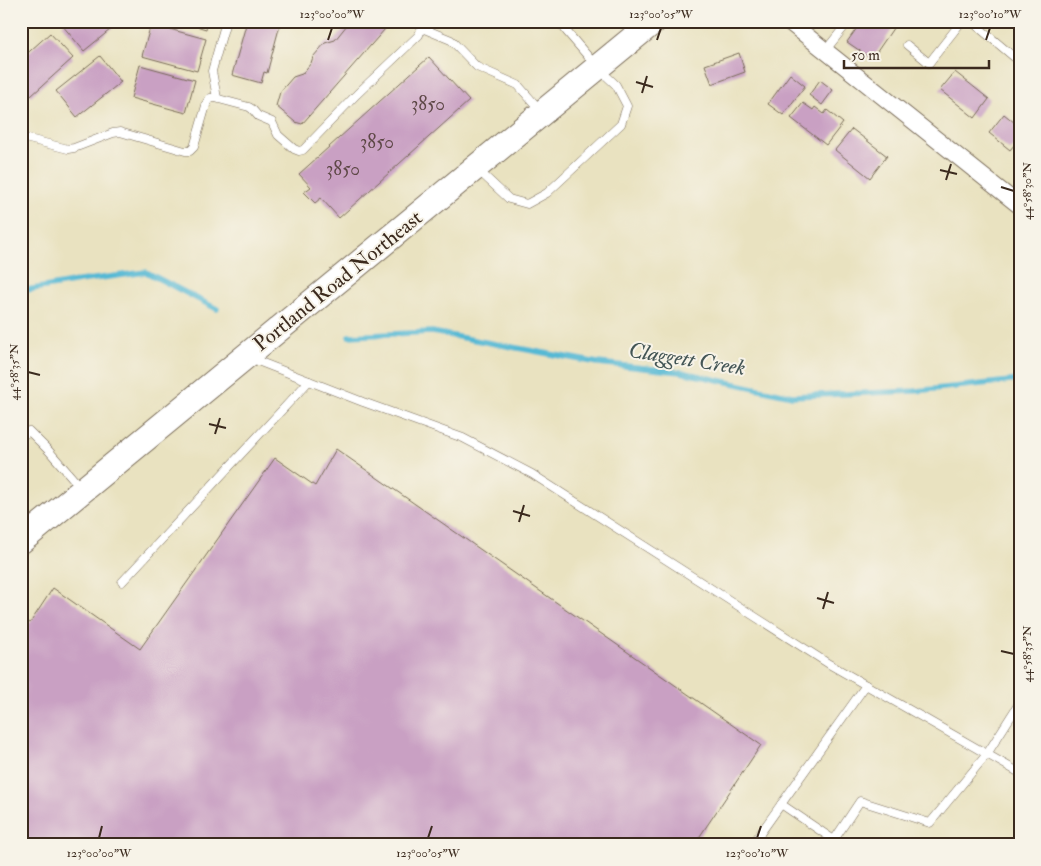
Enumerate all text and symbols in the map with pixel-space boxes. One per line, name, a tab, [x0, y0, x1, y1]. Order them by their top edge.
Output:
text: 123°00'00"W	[300, 7, 365, 22]
text: 123°00'05"W	[629, 7, 694, 22]
text: 123°00'10"W	[959, 7, 1022, 22]
scale bar	[844, 38, 988, 70]
text: 50 m	[851, 46, 880, 65]
house number: 3850	[411, 92, 445, 116]
house number: 3850	[360, 130, 394, 154]
house number: 3850	[326, 157, 360, 181]
text: 44°58'30"N	[1020, 162, 1035, 220]
street label: Portland Road Northeast	[248, 204, 428, 358]
water label: Claggett Creek	[627, 336, 747, 382]
text: 44°58'35"N	[7, 343, 22, 401]
text: 44°58'35"N	[1020, 625, 1035, 683]
text: 123°00'00"W	[67, 846, 132, 861]
text: 123°00'05"W	[396, 846, 461, 861]
text: 123°00'10"W	[726, 846, 789, 861]

